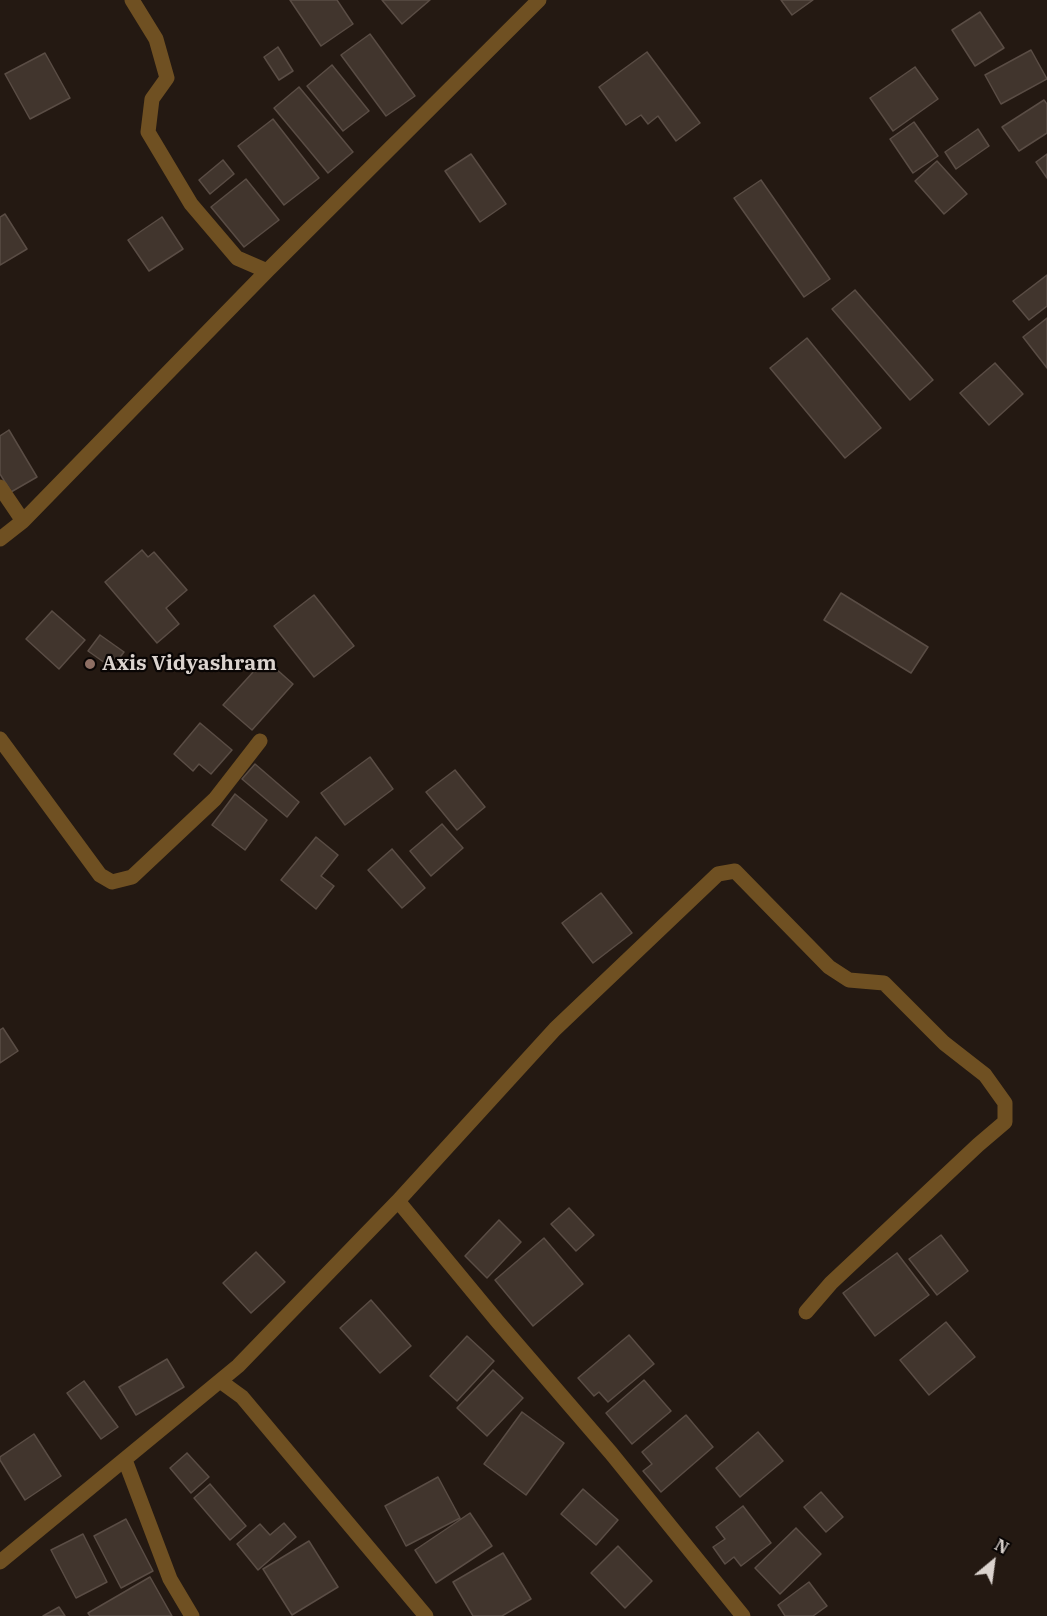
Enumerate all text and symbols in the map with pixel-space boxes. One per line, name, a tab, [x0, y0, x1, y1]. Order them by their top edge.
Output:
place label: Axis Vidyashram	[102, 651, 277, 677]
marker: Axis Vidyashram	[83, 657, 97, 671]
north arrow	[963, 1532, 1023, 1592]
text: N	[991, 1534, 1012, 1558]

